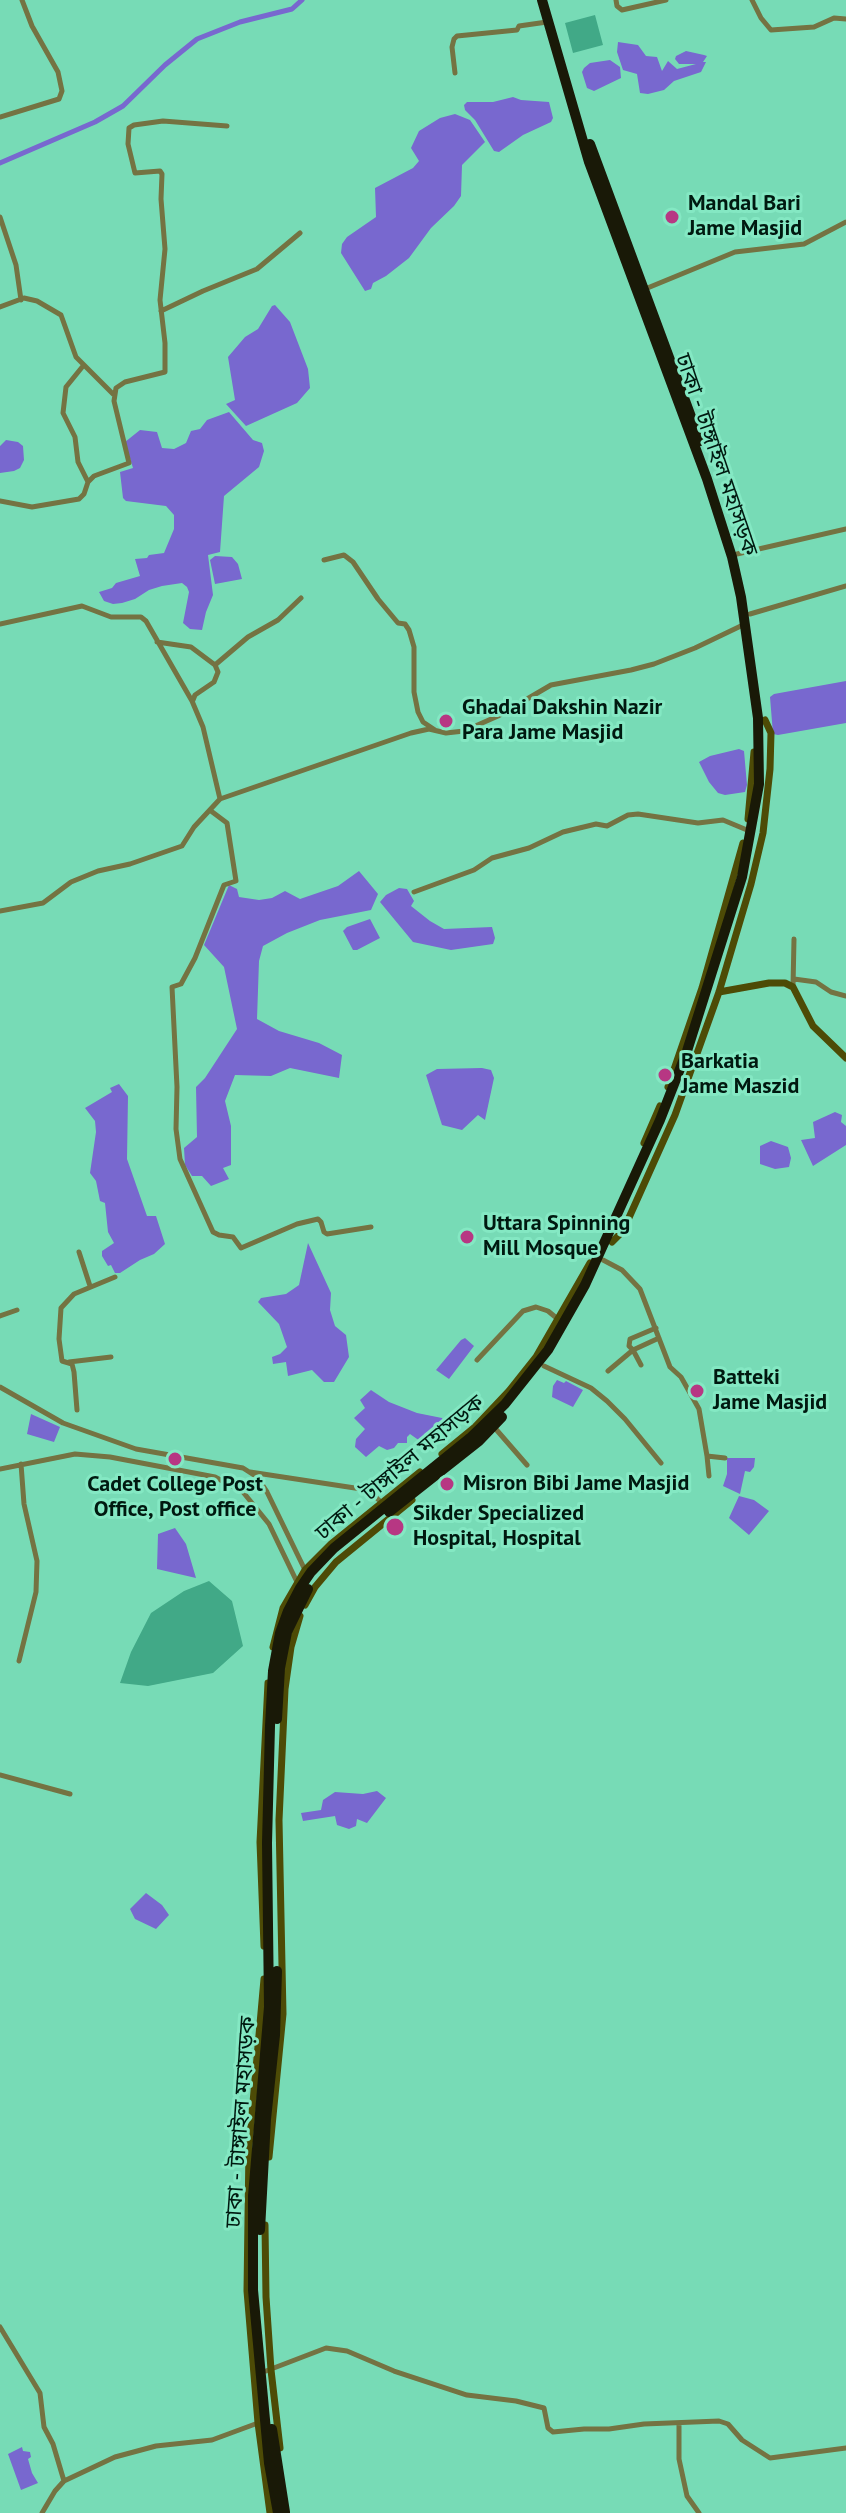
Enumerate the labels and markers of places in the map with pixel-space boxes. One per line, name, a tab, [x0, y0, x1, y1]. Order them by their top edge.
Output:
place label: Mandal Bari Jame Masjid	[688, 191, 802, 242]
marker: Mandal Bari Jame Masjid	[663, 208, 681, 226]
place label: Ghadai Dakshin Nazir Para Jame Masjid	[462, 695, 662, 746]
marker: Ghadai Dakshin Nazir Para Jame Masjid	[437, 712, 455, 730]
place label: Barkatia Jame Maszid	[681, 1049, 799, 1100]
marker: Barkatia Jame Maszid	[656, 1066, 674, 1084]
place label: Uttara Spinning Mill Mosque	[483, 1211, 630, 1262]
marker: Uttara Spinning Mill Mosque	[458, 1228, 476, 1246]
place label: Batteki Jame Masjid	[713, 1365, 827, 1416]
marker: Batteki Jame Masjid	[688, 1382, 706, 1400]
marker: Cadet College Post Office, Post office	[166, 1450, 184, 1468]
place label: Misron Bibi Jame Masjid	[463, 1471, 689, 1497]
place label: Cadet College Post Office, Post office	[87, 1472, 263, 1524]
marker: Misron Bibi Jame Masjid	[438, 1475, 456, 1493]
place label: Sikder Specialized Hospital, Hospital	[413, 1501, 584, 1552]
marker: Sikder Specialized Hospital, Hospital	[384, 1516, 406, 1538]

